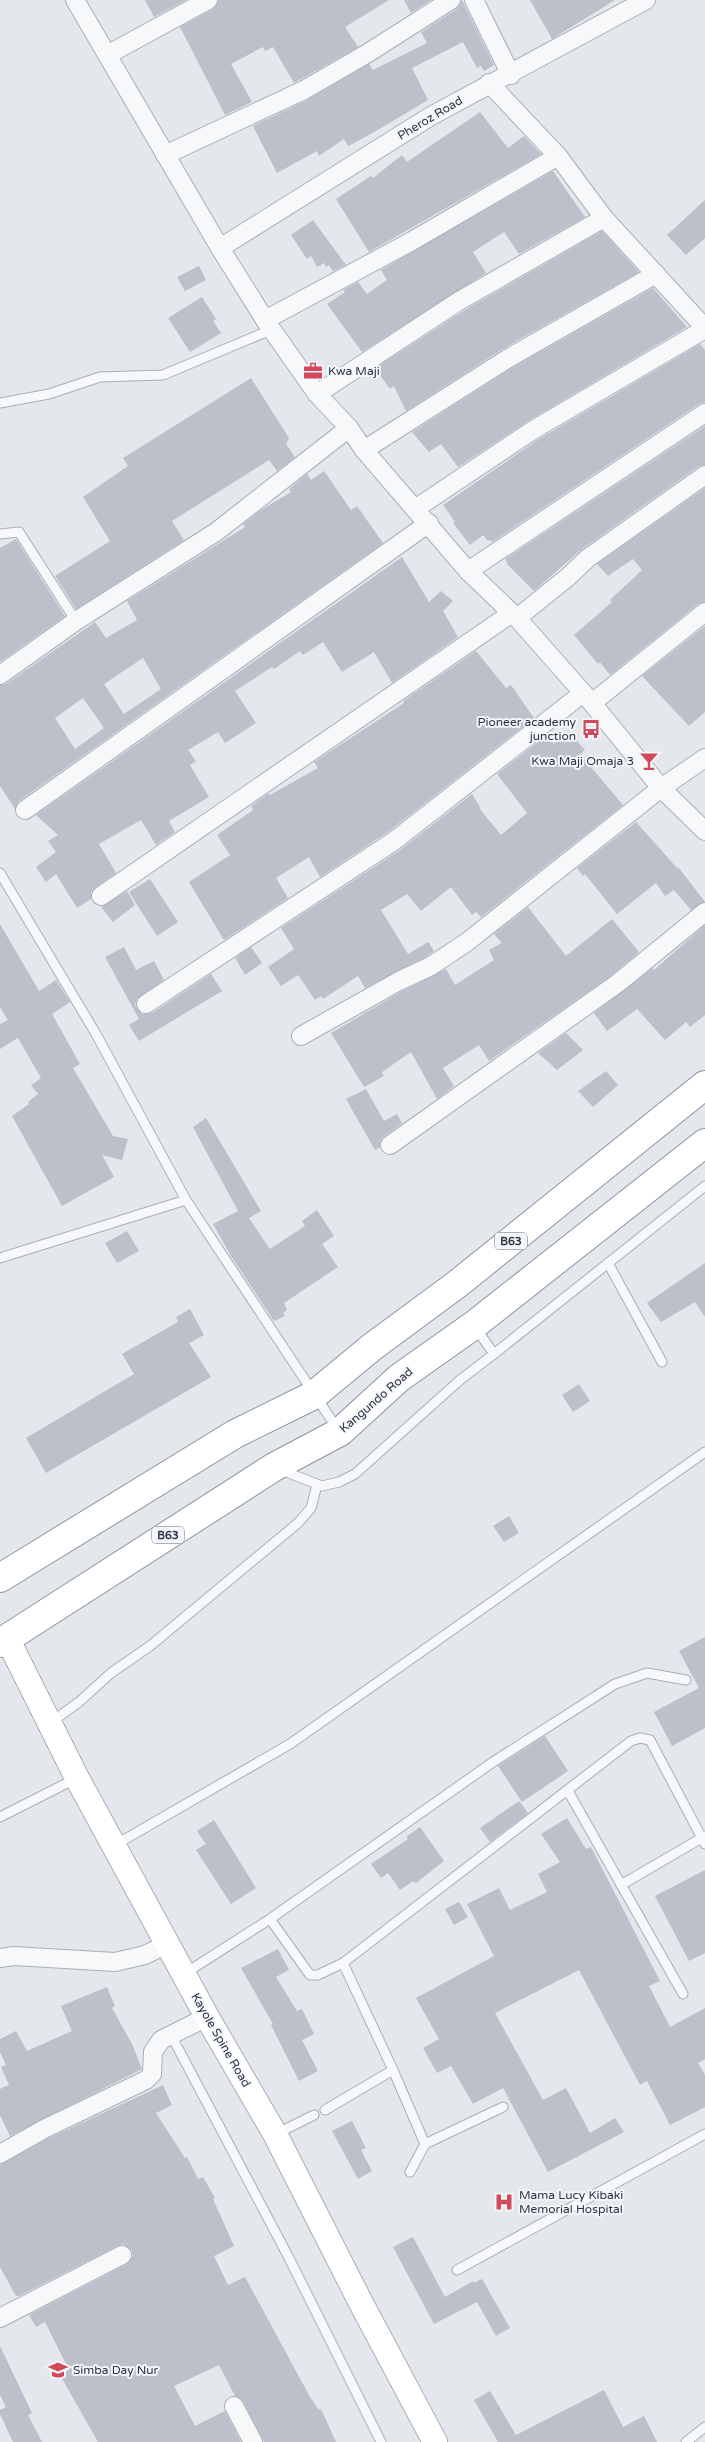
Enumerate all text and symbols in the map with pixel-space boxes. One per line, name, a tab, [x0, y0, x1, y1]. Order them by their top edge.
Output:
street label: Pheroz Road	[395, 93, 465, 143]
office icon: Kwa Maji	[302, 360, 324, 382]
place label: Kwa Maji	[328, 364, 380, 378]
place label: Pioneer academy junction	[478, 715, 577, 743]
bus stop icon: Pioneer academy junction	[580, 718, 602, 740]
bar icon: Kwa Maji Omaja 3	[638, 750, 660, 772]
place label: Kwa Maji Omaja 3	[531, 754, 634, 768]
road number: B63	[495, 1232, 527, 1250]
street label: Kangundo Road	[337, 1364, 415, 1436]
road number: B63	[152, 1526, 184, 1544]
street label: Kayole Spine Road	[188, 1990, 254, 2090]
place label: Mama Lucy Kibaki Memorial Hospital	[519, 2188, 623, 2216]
hospital icon: Mama Lucy Kibaki Memorial Hospital	[493, 2191, 515, 2213]
school or university icon: Simba Day Nur	[47, 2359, 69, 2381]
place label: Simba Day Nur	[73, 2363, 159, 2377]

